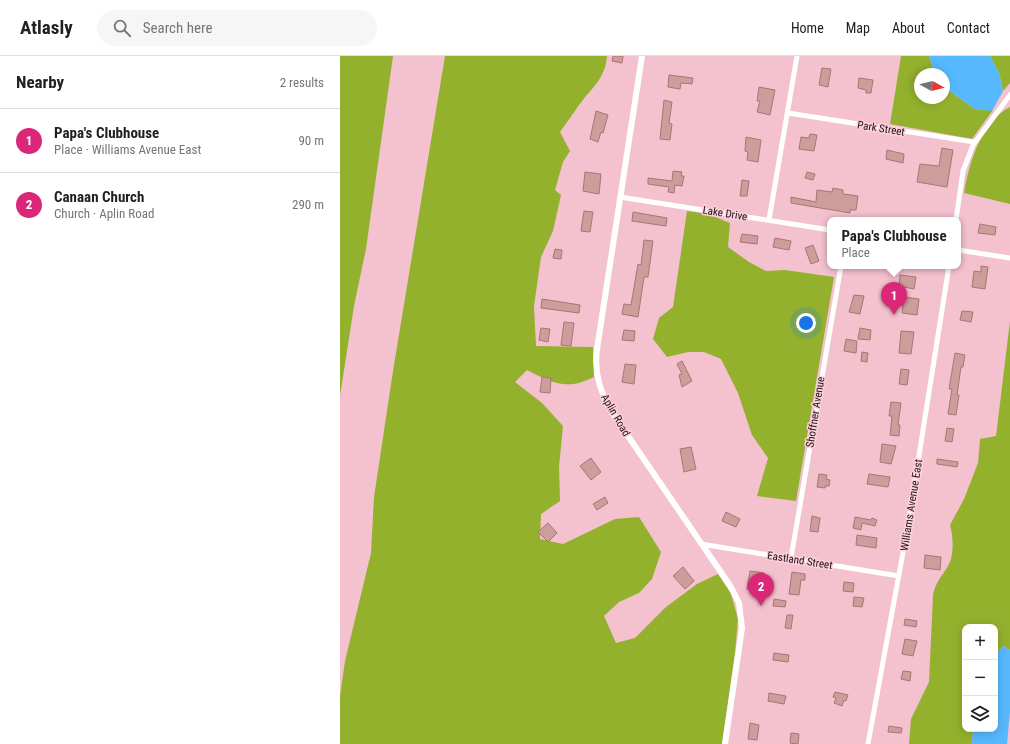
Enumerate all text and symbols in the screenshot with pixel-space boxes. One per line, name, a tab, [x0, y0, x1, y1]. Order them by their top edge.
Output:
search box	[97, 10, 377, 46]
text: Atlasly	[20, 16, 73, 39]
icon: search	[111, 17, 133, 39]
text: Search here	[143, 19, 212, 37]
text: Home	[791, 20, 824, 36]
text: Map	[846, 20, 870, 36]
text: About	[892, 20, 925, 36]
text: Contact	[947, 20, 990, 36]
north arrow	[914, 68, 950, 104]
text: Nearby	[16, 72, 64, 92]
text: 2 results	[280, 75, 324, 90]
street label: Park Street	[856, 118, 906, 139]
text: Papa's Clubhouse	[54, 124, 159, 142]
text: 1	[26, 133, 32, 148]
text: 90 m	[298, 133, 324, 148]
text: Place · Williams Avenue East	[54, 142, 201, 157]
text: Canaan Church	[54, 188, 144, 206]
text: 2	[26, 197, 32, 212]
text: 290 m	[292, 197, 324, 212]
street label: Lake Drive	[702, 204, 748, 223]
text: Church · Aplin Road	[54, 206, 154, 221]
popup	[827, 217, 961, 269]
text: Papa's Clubhouse	[841, 227, 947, 245]
text: Place	[841, 245, 870, 260]
pin: 1	[881, 282, 907, 315]
your location	[796, 313, 816, 333]
street label: Shoffner Avenue	[803, 376, 828, 448]
street label: Aplin Road	[598, 392, 633, 439]
street label: Williams Avenue East	[898, 458, 925, 552]
street label: Eastland Street	[766, 549, 833, 572]
pin: 2	[748, 573, 774, 606]
map controls	[962, 624, 998, 732]
button: +	[962, 624, 998, 660]
button: −	[962, 660, 998, 696]
button: layers	[962, 696, 998, 732]

